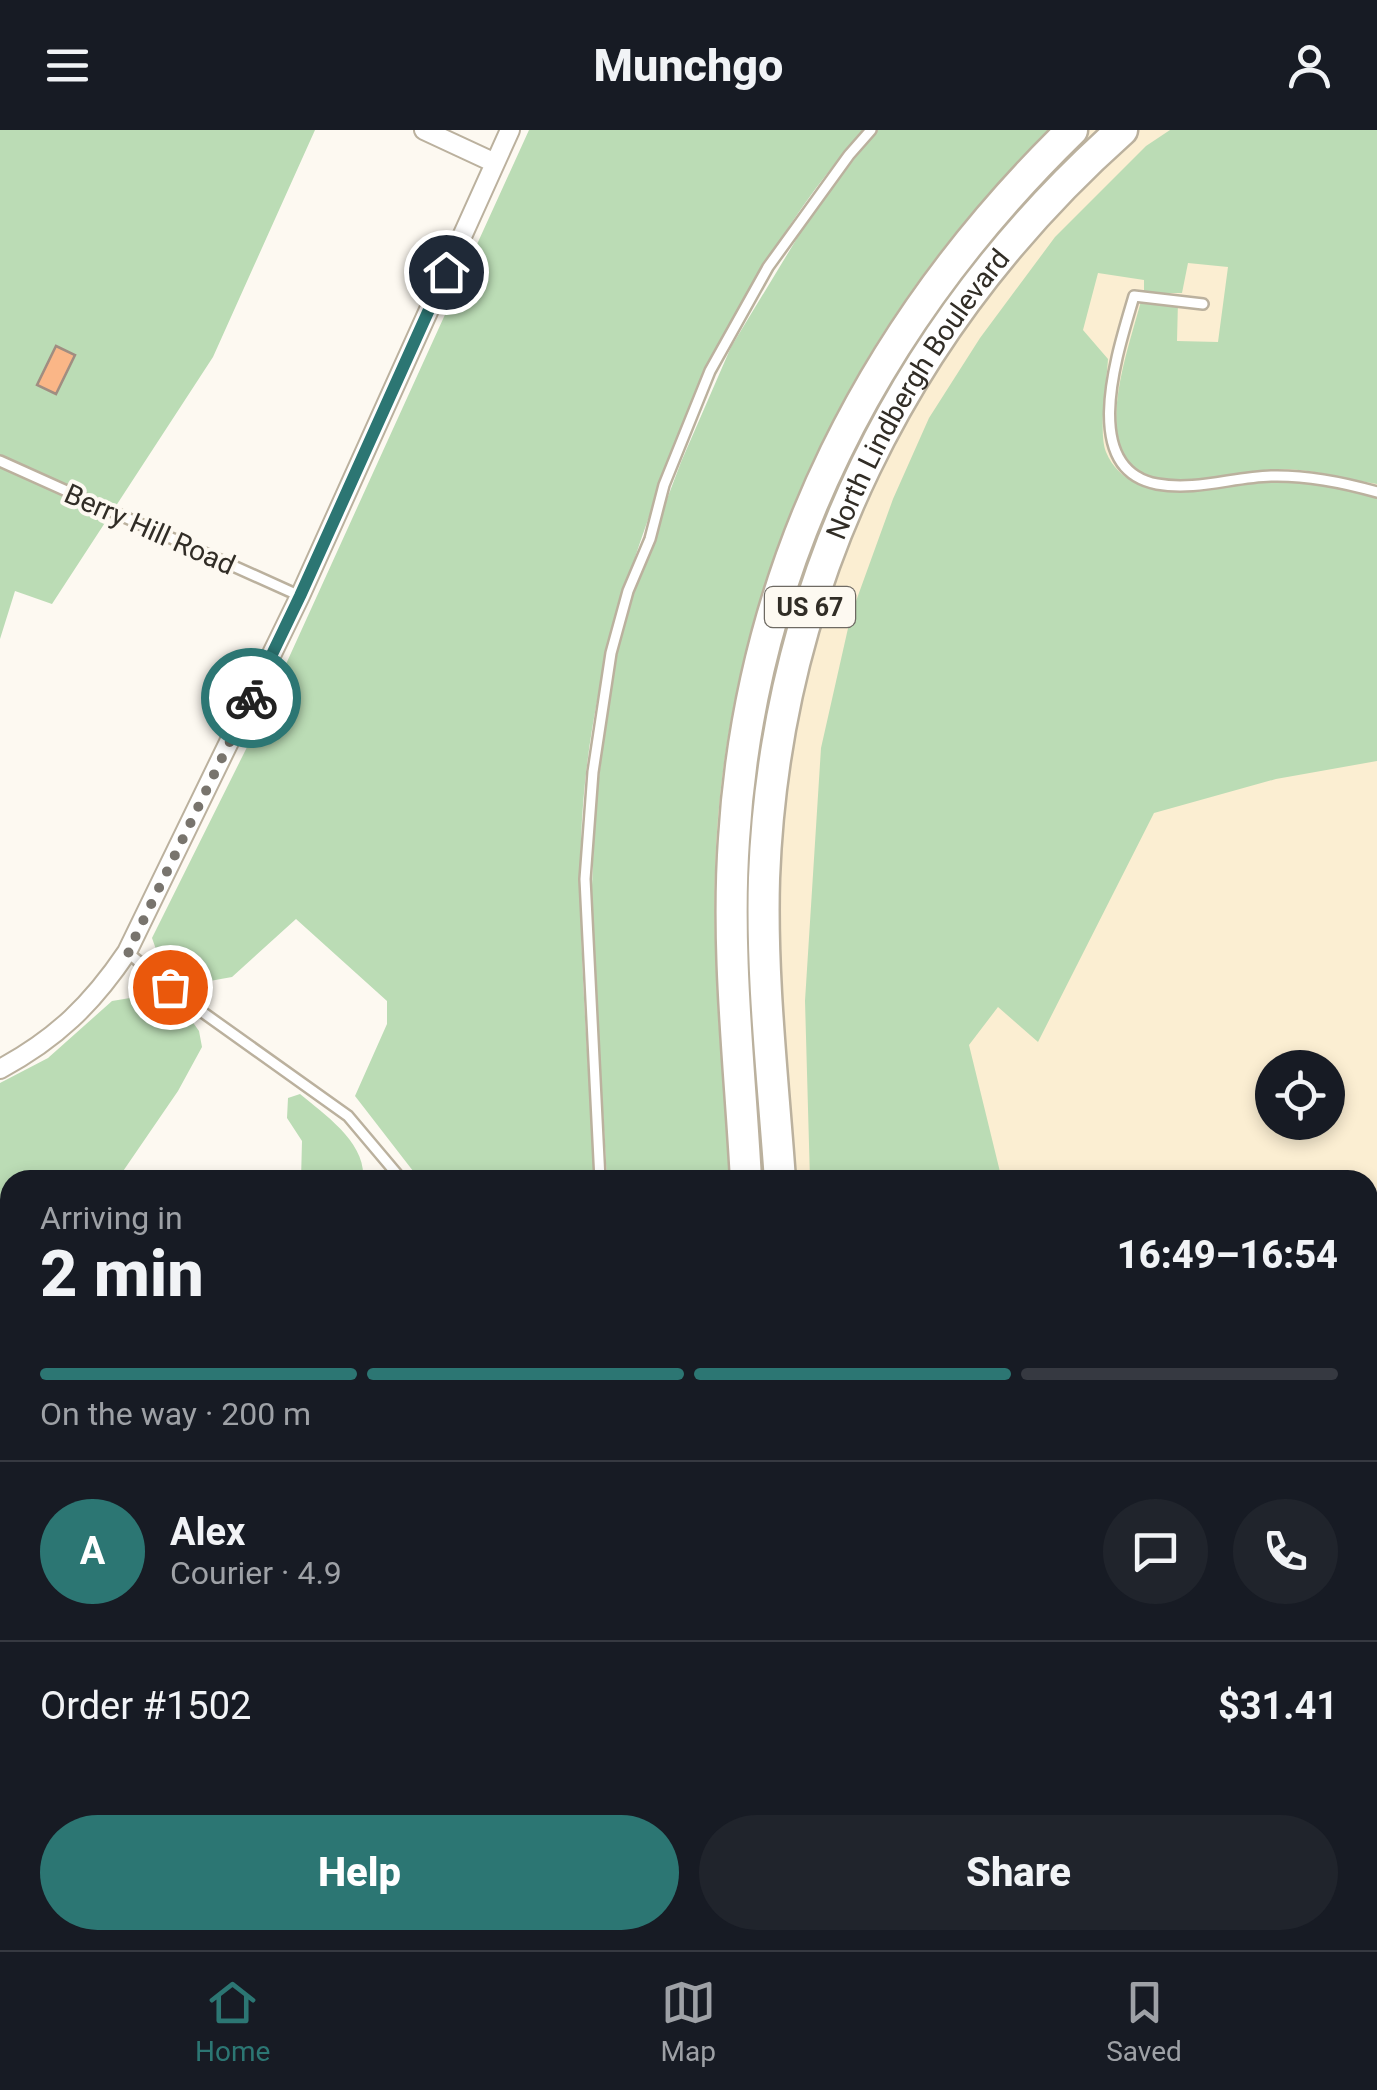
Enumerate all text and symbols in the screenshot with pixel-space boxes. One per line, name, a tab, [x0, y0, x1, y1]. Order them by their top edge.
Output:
icon: menu	[40, 38, 95, 93]
icon: person	[1282, 38, 1337, 93]
text: Munchgo	[594, 39, 783, 92]
pin	[404, 230, 489, 315]
street label: North Lindbergh Boulevard	[820, 243, 1016, 544]
icon: home	[419, 245, 474, 300]
street label: Berry Hill Road	[59, 477, 240, 582]
road number: US 67	[765, 587, 855, 627]
courier	[201, 648, 301, 748]
icon: bike	[224, 671, 279, 726]
pin	[128, 945, 213, 1030]
icon: bag	[143, 960, 198, 1015]
map controls	[1255, 1050, 1345, 1140]
button: locate	[1255, 1050, 1345, 1140]
text: Arriving in	[40, 1199, 183, 1237]
text: 16:49–16:54	[1117, 1233, 1338, 1277]
text: 2 min	[40, 1236, 204, 1312]
text: On the way · 200 m	[40, 1395, 311, 1433]
button: chat	[1103, 1499, 1208, 1604]
button: phone	[1233, 1499, 1338, 1604]
text: Alex	[170, 1510, 245, 1554]
text: A	[80, 1529, 105, 1573]
text: Courier · 4.9	[170, 1554, 342, 1592]
text: Order #1502	[40, 1684, 251, 1728]
text: $31.41	[1218, 1684, 1338, 1728]
button: Help	[40, 1815, 679, 1930]
button: Share	[699, 1815, 1338, 1930]
tab: Home	[195, 1975, 270, 2068]
tab: Map	[661, 1975, 716, 2068]
tab: Saved	[1106, 1975, 1182, 2068]

